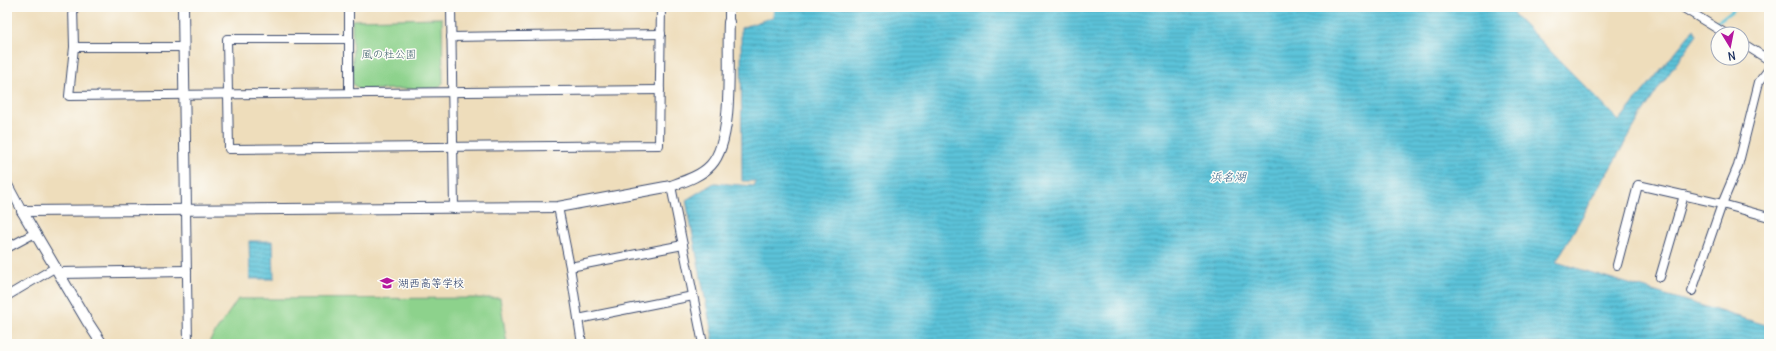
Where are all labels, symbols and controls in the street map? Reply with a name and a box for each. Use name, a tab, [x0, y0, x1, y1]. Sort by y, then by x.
north arrow	[1710, 26, 1750, 66]
park label: 風の杜公園	[362, 47, 417, 61]
text: N	[1727, 48, 1737, 63]
water label: 浜名湖	[1210, 169, 1247, 184]
school or university icon: 湖西高等学校	[379, 275, 395, 291]
place label: 湖西高等学校	[398, 276, 464, 290]

